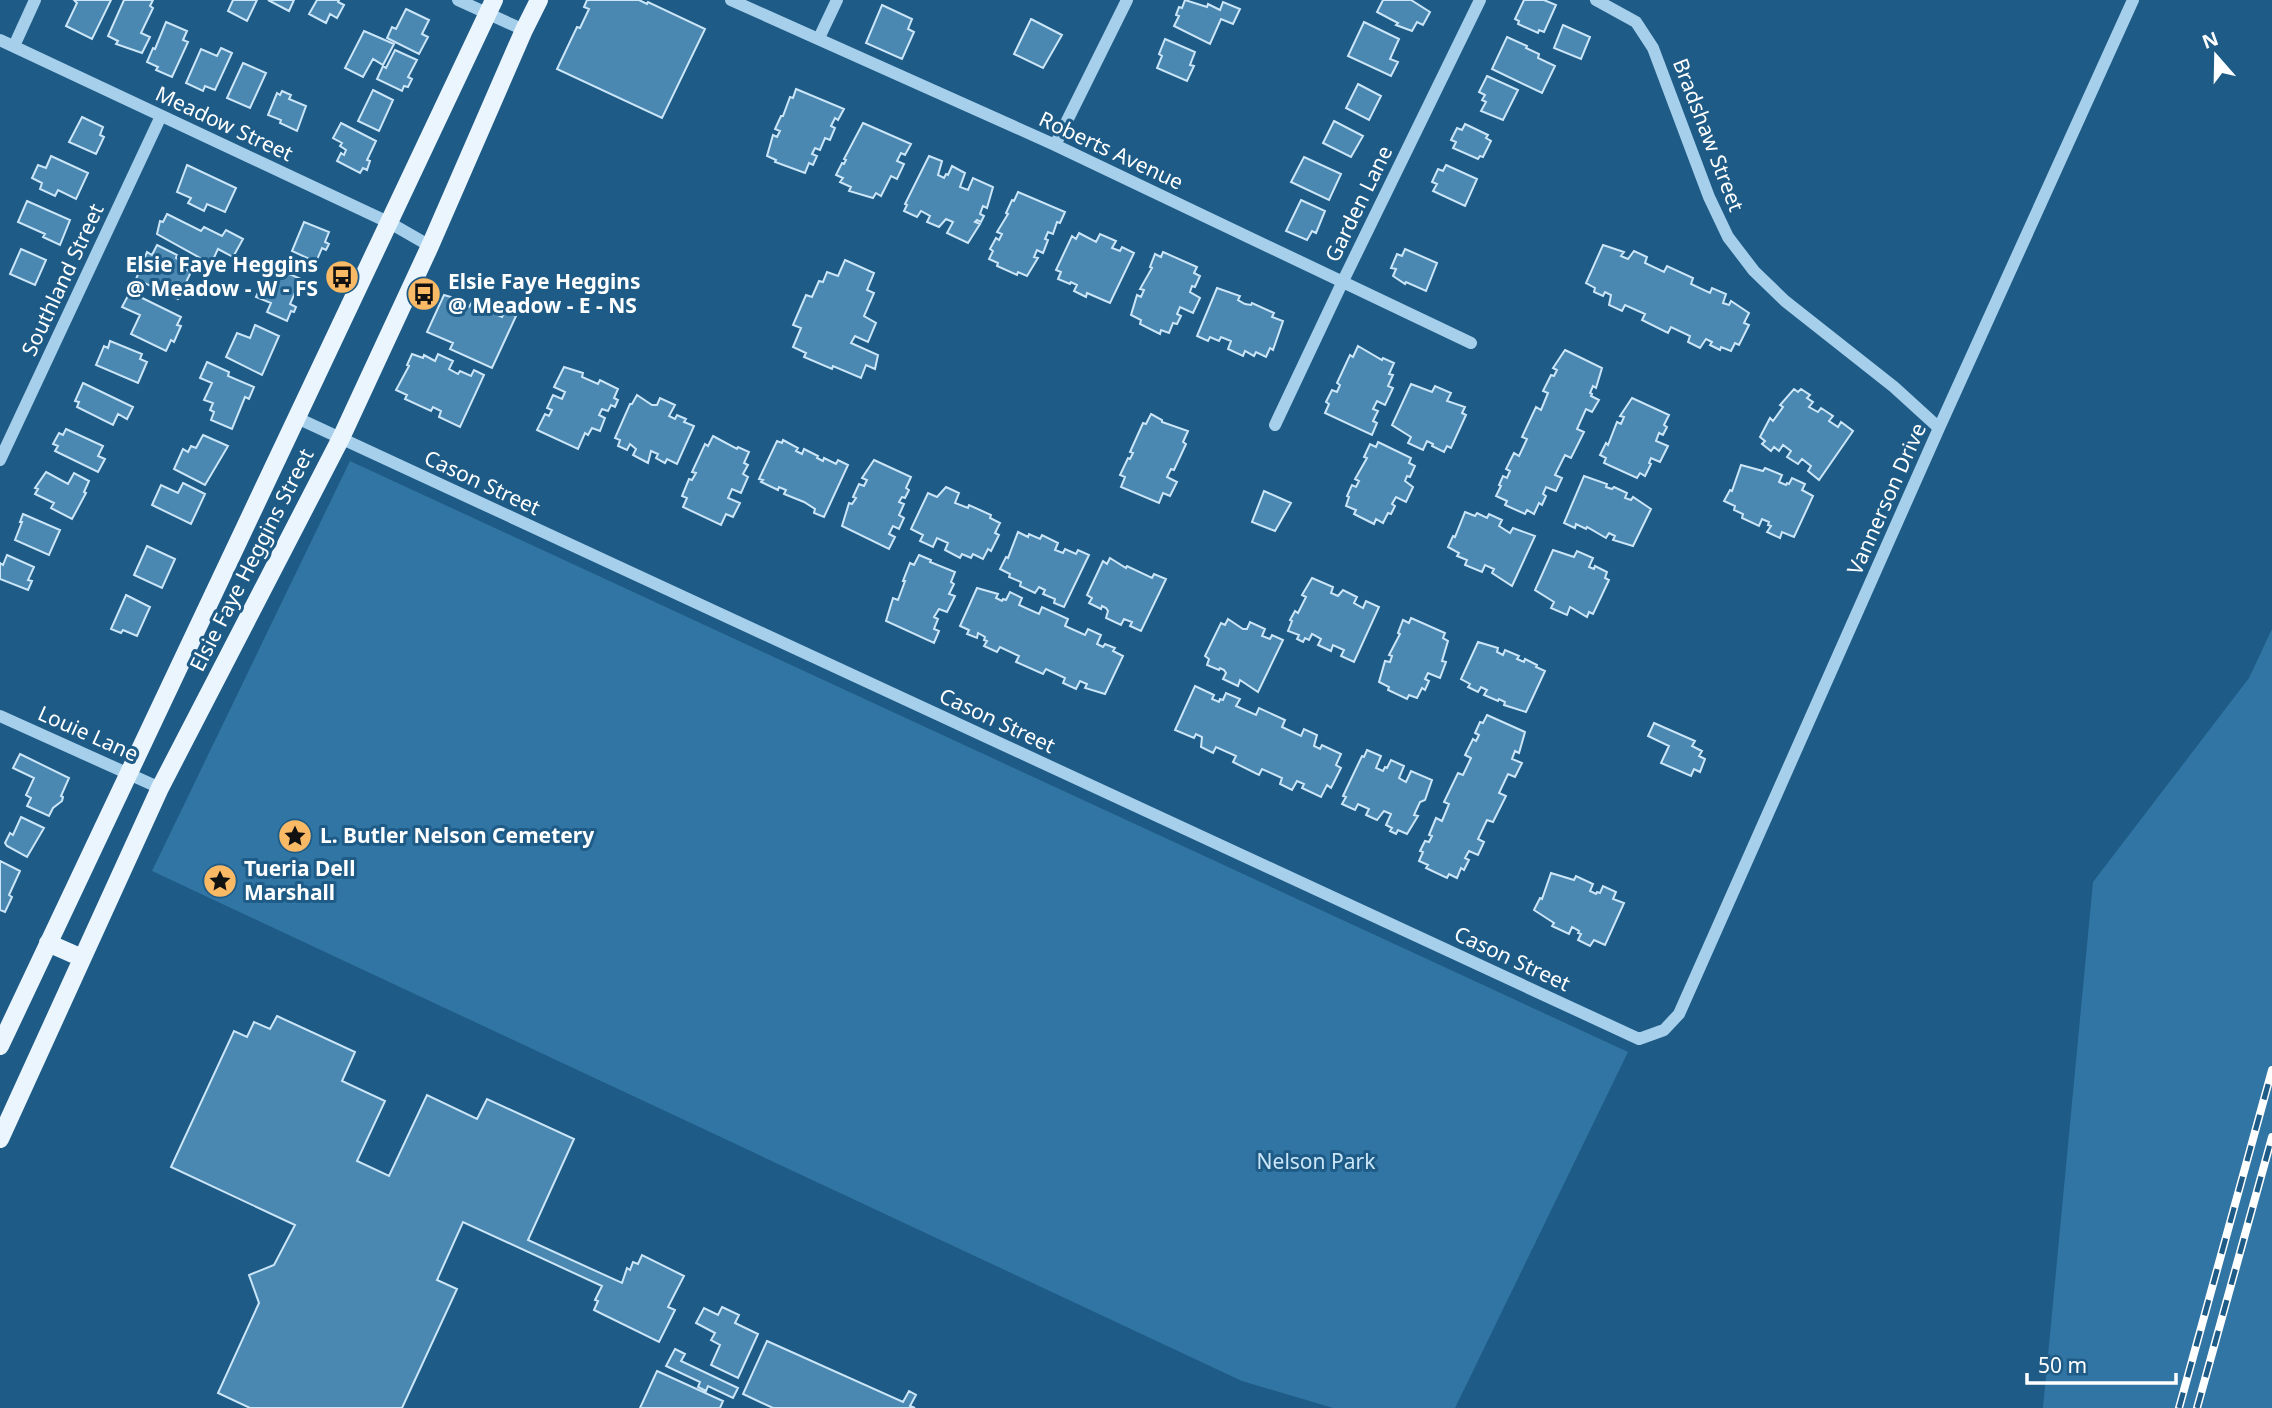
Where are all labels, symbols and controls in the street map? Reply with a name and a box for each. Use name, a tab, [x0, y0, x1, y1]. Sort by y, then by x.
north arrow	[2181, 21, 2251, 91]
text: N	[2198, 25, 2222, 55]
street label: Bradshaw Street	[1667, 54, 1751, 216]
street label: Meadow Street	[151, 79, 298, 167]
street label: Roberts Avenue	[1035, 104, 1188, 196]
street label: Garden Lane	[1318, 141, 1398, 266]
street label: Southland Street	[15, 199, 110, 360]
place label: Elsie Faye Heggins @ Meadow - W - FS	[125, 250, 318, 302]
bus stop icon: Elsie Faye Heggins @ Meadow - W - FS	[323, 258, 361, 296]
place label: Elsie Faye Heggins @ Meadow - E - NS	[448, 267, 641, 319]
bus stop icon: Elsie Faye Heggins @ Meadow - E - NS	[405, 275, 443, 313]
street label: Vannerson Drive	[1840, 418, 1932, 579]
street label: Elsie Faye Heggins Street	[183, 443, 320, 676]
street label: Cason Street	[420, 443, 545, 521]
street label: Cason Street	[935, 681, 1060, 759]
street label: Louie Lane	[34, 699, 143, 768]
place icon: L. Butler Nelson Cemetery	[276, 817, 314, 855]
place label: L. Butler Nelson Cemetery	[320, 821, 594, 849]
place label: Tueria Dell Marshall	[244, 854, 355, 906]
place icon: Tueria Dell Marshall	[201, 862, 239, 900]
street label: Cason Street	[1450, 919, 1575, 997]
park label: Nelson Park	[1257, 1147, 1376, 1175]
scale bar	[2027, 1342, 2176, 1386]
text: 50 m	[2038, 1351, 2087, 1379]

